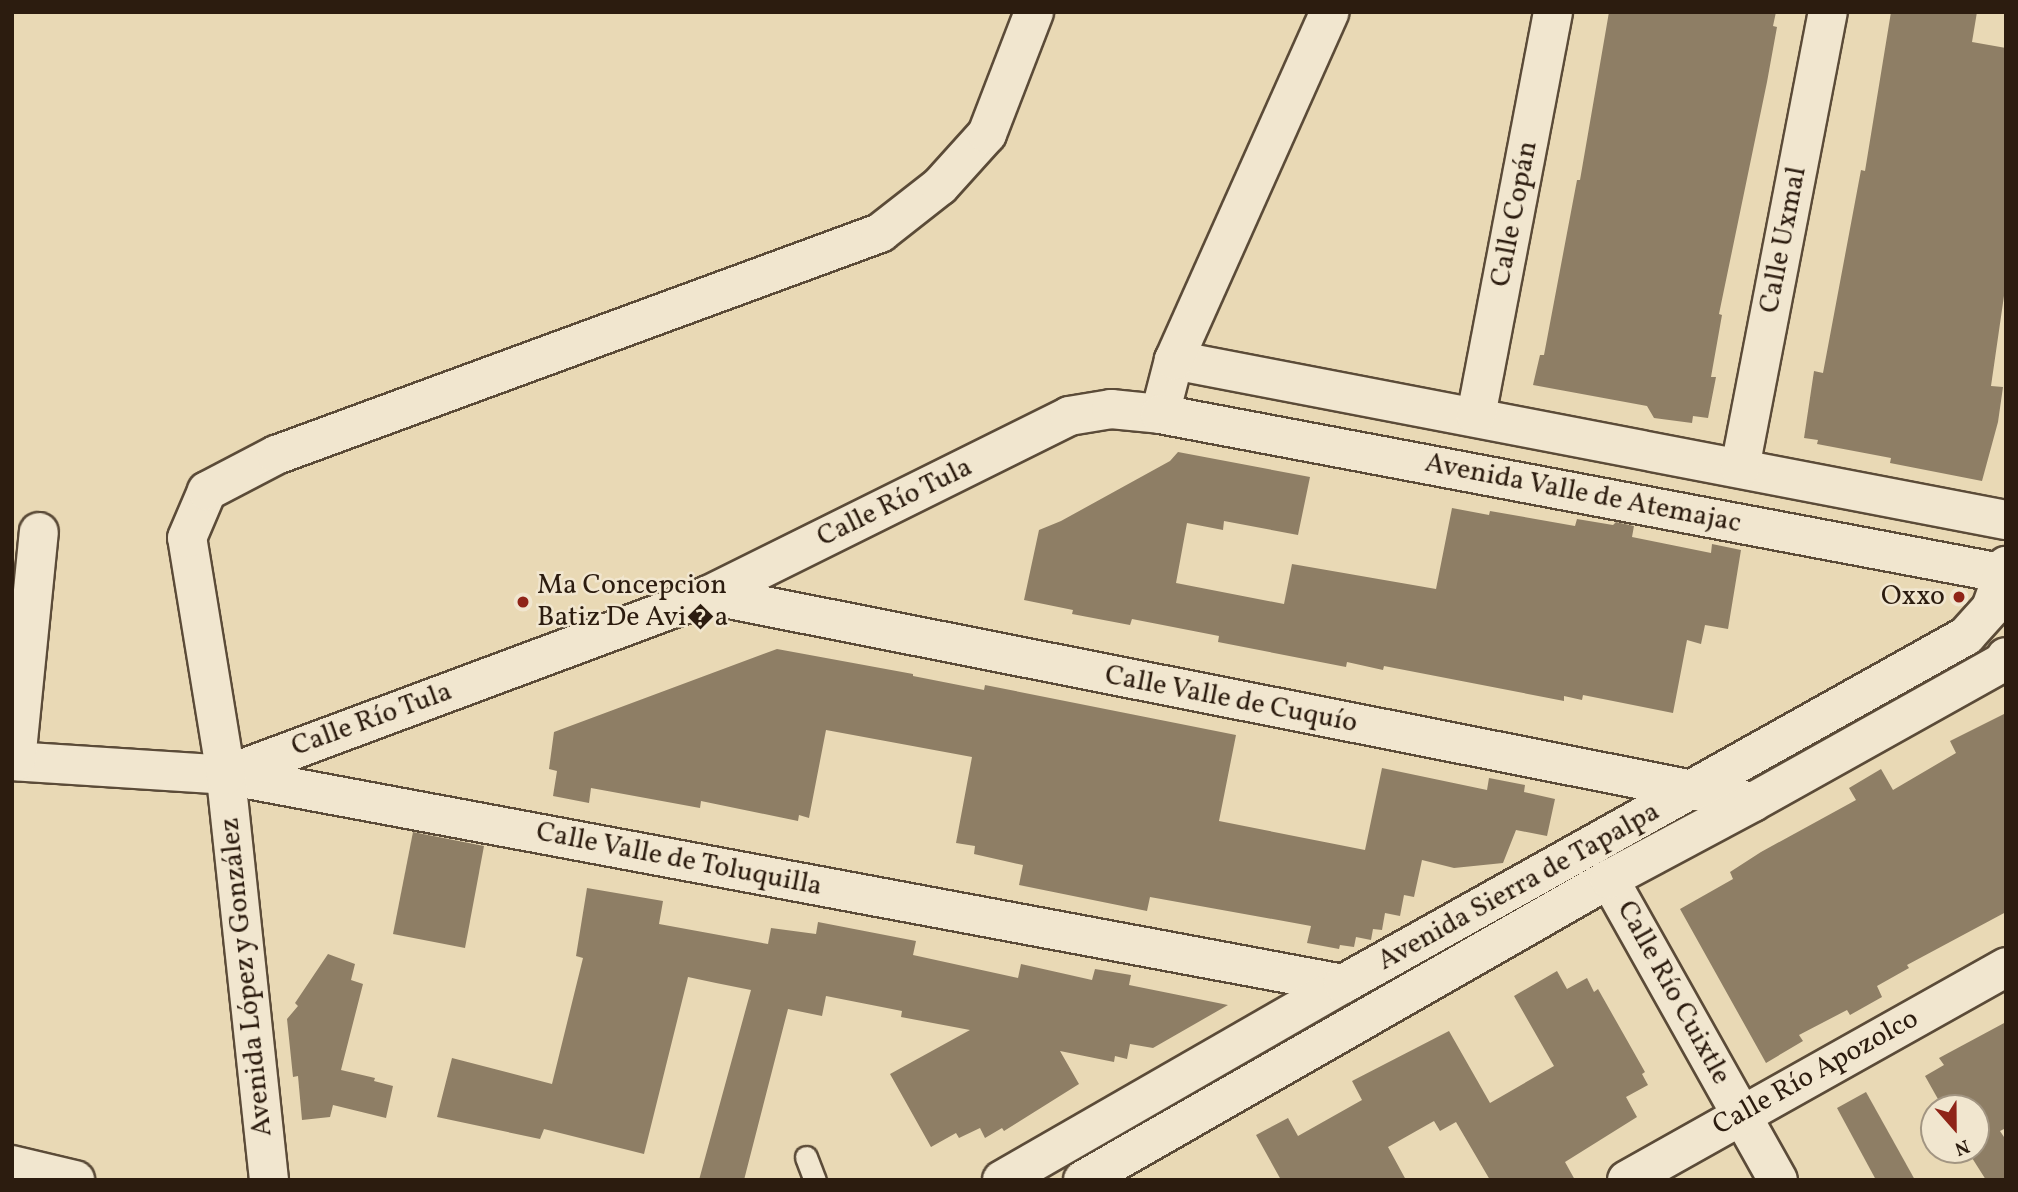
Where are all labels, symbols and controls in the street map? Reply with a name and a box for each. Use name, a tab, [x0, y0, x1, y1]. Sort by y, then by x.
street label: Calle Copán	[1484, 138, 1546, 290]
street label: Calle Uxmal	[1753, 164, 1815, 316]
street label: Avenida Valle de Atemajac	[1422, 447, 1744, 541]
street label: Calle Río Tula	[812, 451, 978, 555]
place label: Ma Concepcion Batiz De Avi�a	[537, 569, 728, 635]
place label: Oxxo	[1881, 580, 1945, 614]
marker: Oxxo	[1951, 589, 1967, 605]
marker: Ma Concepcion Batiz De Avi�a	[515, 594, 531, 610]
street label: Calle Valle de Cuquío	[1102, 659, 1360, 741]
street label: Calle Río Tula	[287, 675, 457, 765]
street label: Avenida Sierra de Tapalpa	[1372, 795, 1666, 979]
street label: Avenida López y González	[213, 815, 281, 1139]
street label: Calle Valle de Toluquilla	[532, 816, 826, 904]
street label: Calle Río Cuixtle	[1609, 895, 1737, 1091]
street label: Calle Río Apozolco	[1707, 1003, 1925, 1143]
north arrow	[1920, 1094, 1990, 1164]
text: N	[1951, 1132, 1973, 1161]

